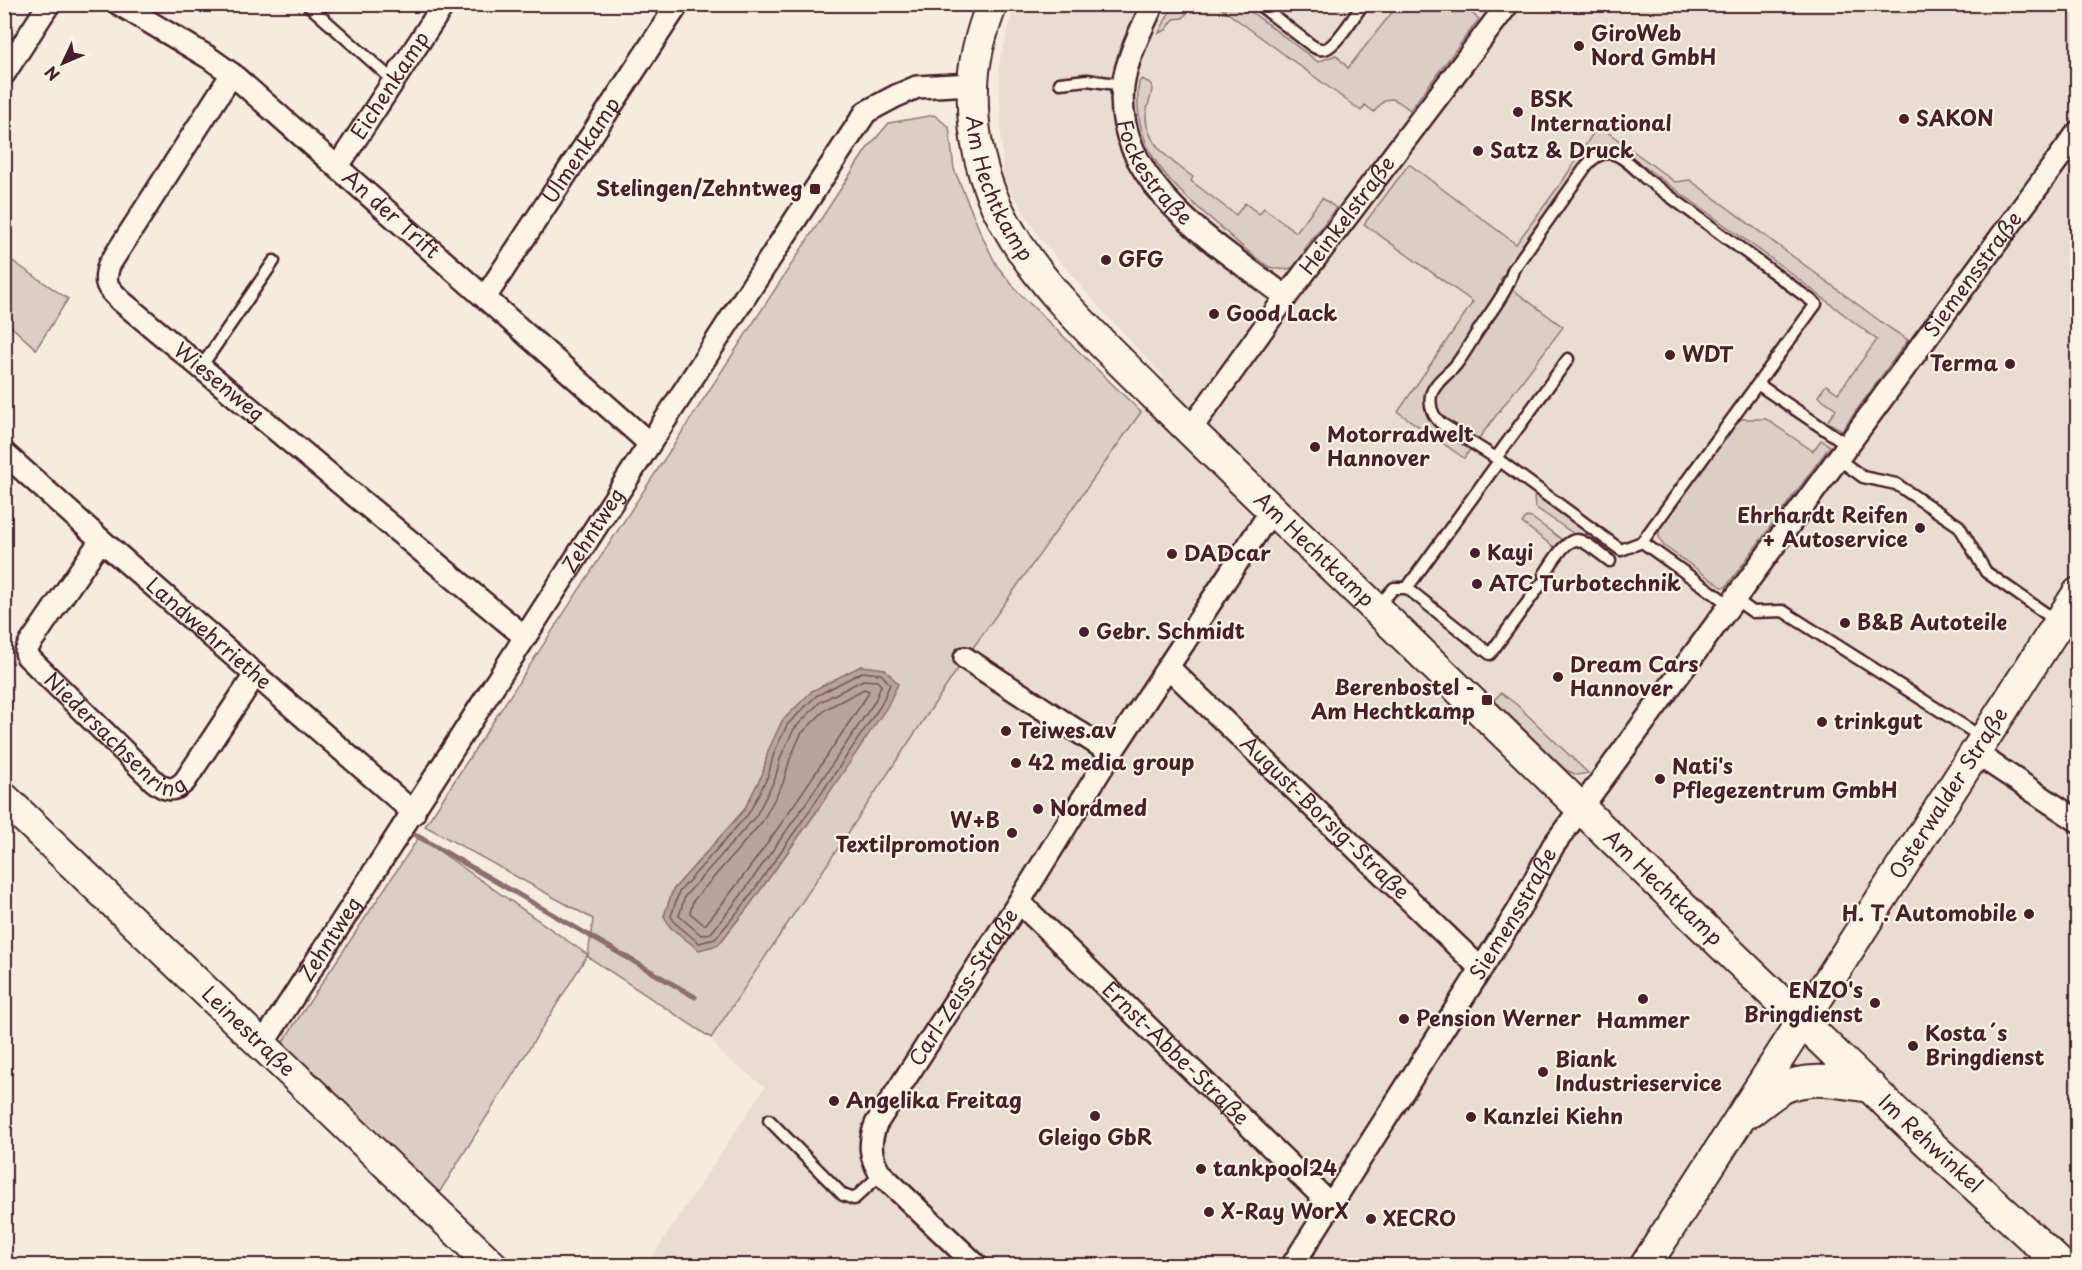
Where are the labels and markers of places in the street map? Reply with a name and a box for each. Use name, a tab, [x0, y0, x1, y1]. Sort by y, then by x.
place label: GiroWeb Nord GmbH	[1591, 16, 1716, 72]
marker: GiroWeb Nord GmbH	[1572, 39, 1586, 53]
place label: BSK International	[1530, 82, 1671, 138]
place label: SAKON	[1916, 101, 1994, 133]
marker: BSK International	[1511, 105, 1525, 119]
marker: SAKON	[1897, 112, 1911, 126]
place label: Satz & Druck	[1490, 133, 1634, 165]
marker: Satz & Druck	[1471, 144, 1485, 158]
place label: Stelingen/Zehntweg	[596, 171, 803, 203]
marker: Stelingen/Zehntweg	[808, 182, 822, 196]
place label: GFG	[1118, 242, 1164, 274]
marker: GFG	[1099, 253, 1113, 267]
place label: Good Lack	[1226, 296, 1337, 328]
marker: Good Lack	[1207, 307, 1221, 321]
place label: WDT	[1682, 337, 1733, 369]
place label: Terma	[1930, 346, 1998, 378]
marker: WDT	[1663, 348, 1677, 362]
marker: Terma	[2003, 357, 2017, 371]
place label: Motorradwelt Hannover	[1327, 417, 1474, 473]
marker: Motorradwelt Hannover	[1308, 440, 1322, 454]
place label: Ehrhardt Reifen + Autoservice	[1737, 498, 1908, 554]
marker: Ehrhardt Reifen + Autoservice	[1913, 521, 1927, 535]
place label: Kayi	[1487, 535, 1533, 567]
place label: DADcar	[1184, 536, 1271, 568]
marker: Kayi	[1468, 546, 1482, 560]
marker: DADcar	[1165, 547, 1179, 561]
place label: ATC Turbotechnik	[1489, 566, 1681, 598]
marker: ATC Turbotechnik	[1470, 577, 1484, 591]
place label: B&B Autoteile	[1857, 605, 2007, 637]
place label: Gebr. Schmidt	[1096, 614, 1245, 646]
marker: B&B Autoteile	[1838, 616, 1852, 630]
marker: Gebr. Schmidt	[1077, 625, 1091, 639]
place label: Dream Cars Hannover	[1570, 647, 1699, 703]
place label: Berenbostel - Am Hechtkamp	[1310, 670, 1475, 726]
marker: Dream Cars Hannover	[1551, 670, 1565, 684]
marker: Berenbostel - Am Hechtkamp	[1480, 693, 1494, 707]
place label: trinkgut	[1834, 704, 1923, 736]
place label: Teiwes.av	[1018, 713, 1116, 745]
marker: trinkgut	[1815, 715, 1829, 729]
marker: Teiwes.av	[999, 724, 1013, 738]
place label: 42 media group	[1028, 745, 1194, 777]
place label: Nati's Pflegezentrum GmbH	[1672, 749, 1897, 805]
marker: 42 media group	[1009, 756, 1023, 770]
marker: Nati's Pflegezentrum GmbH	[1653, 772, 1667, 786]
place label: Nordmed	[1050, 791, 1147, 823]
marker: Nordmed	[1031, 802, 1045, 816]
place label: W+B Textilpromotion	[835, 803, 1000, 859]
marker: W+B Textilpromotion	[1005, 826, 1019, 840]
place label: H. T. Automobile	[1842, 896, 2017, 928]
marker: H. T. Automobile	[2022, 907, 2036, 921]
place label: ENZO's Bringdienst	[1744, 973, 1863, 1029]
marker: Hammer	[1636, 992, 1650, 1006]
marker: ENZO's Bringdienst	[1868, 996, 1882, 1010]
place label: Pension Werner	[1416, 1001, 1581, 1033]
place label: Hammer	[1596, 1003, 1690, 1035]
marker: Pension Werner	[1397, 1012, 1411, 1026]
place label: Kosta´s Bringdienst	[1925, 1016, 2044, 1072]
marker: Kosta´s Bringdienst	[1906, 1039, 1920, 1053]
place label: Biank Industrieservice	[1555, 1042, 1722, 1098]
marker: Biank Industrieservice	[1536, 1065, 1550, 1079]
place label: Angelika Freitag	[846, 1083, 1022, 1115]
marker: Angelika Freitag	[827, 1094, 841, 1108]
place label: Kanzlei Kiehn	[1483, 1099, 1623, 1131]
marker: Gleigo GbR	[1088, 1109, 1102, 1123]
marker: Kanzlei Kiehn	[1464, 1110, 1478, 1124]
place label: Gleigo GbR	[1038, 1120, 1152, 1152]
place label: tankpool24	[1213, 1151, 1337, 1183]
marker: tankpool24	[1194, 1162, 1208, 1176]
place label: X-Ray WorX	[1220, 1194, 1350, 1226]
place label: XECRO	[1383, 1201, 1456, 1233]
marker: X-Ray WorX	[1202, 1205, 1216, 1219]
marker: XECRO	[1364, 1212, 1378, 1226]

